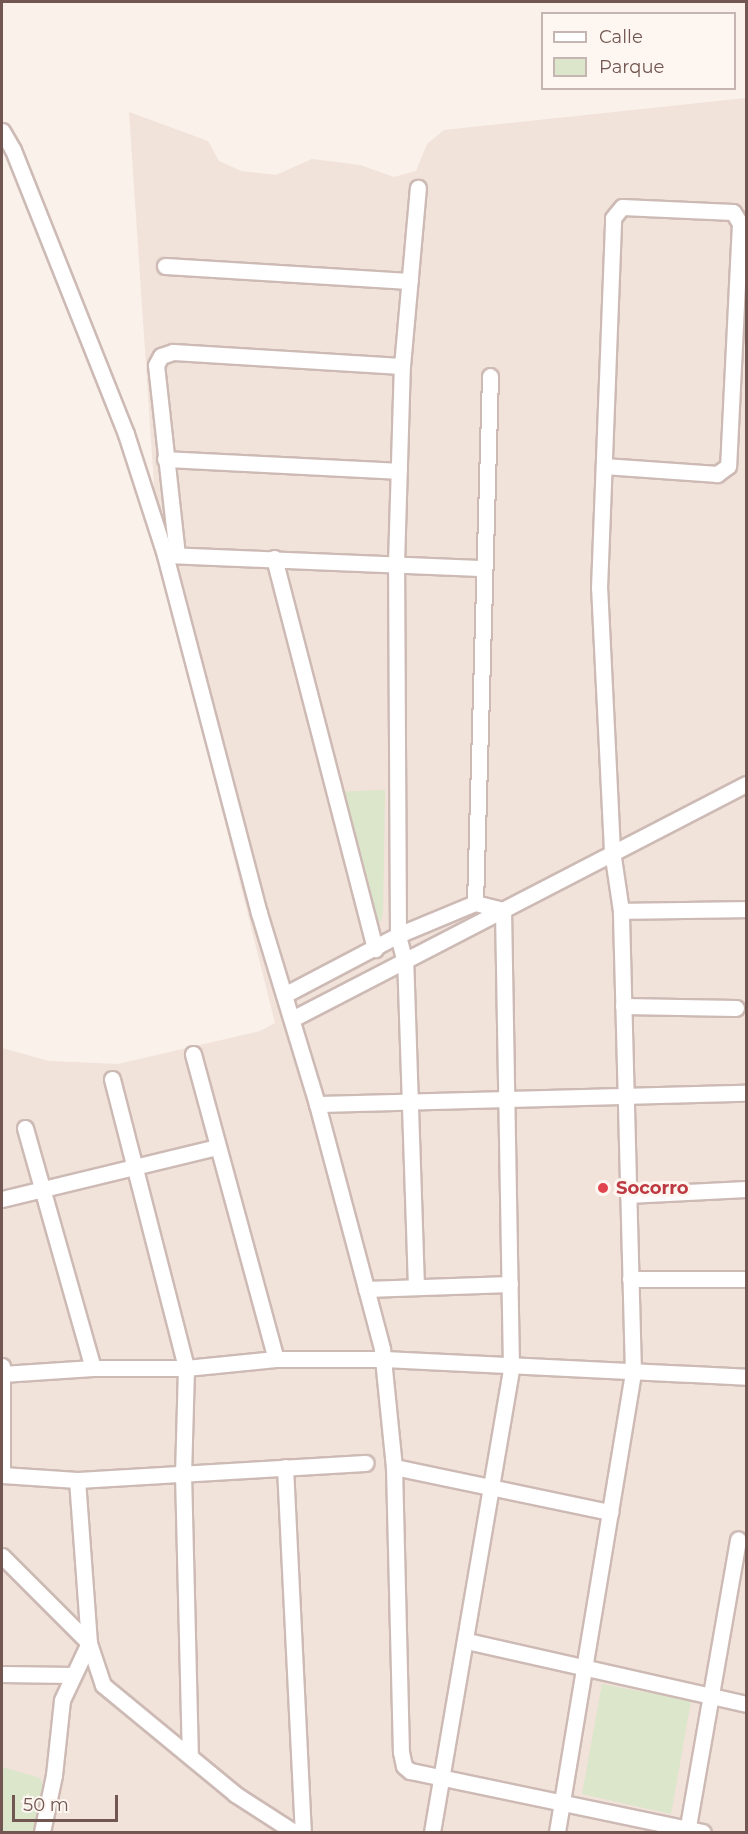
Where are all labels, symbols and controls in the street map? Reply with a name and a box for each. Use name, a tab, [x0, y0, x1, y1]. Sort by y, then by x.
legend	[541, 12, 736, 90]
text: Calle	[599, 26, 643, 48]
text: Parque	[599, 56, 664, 78]
place label: Socorro	[616, 1177, 689, 1199]
marker: Socorro	[594, 1179, 612, 1197]
scale bar	[15, 1783, 122, 1821]
text: 50 m	[23, 1794, 69, 1816]

